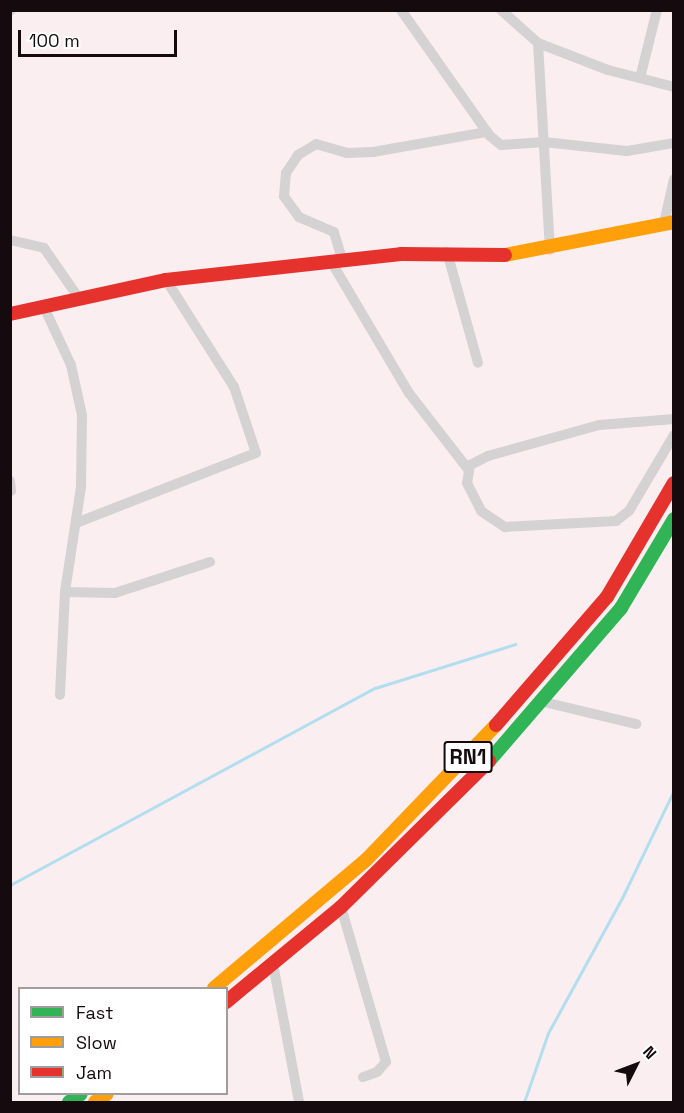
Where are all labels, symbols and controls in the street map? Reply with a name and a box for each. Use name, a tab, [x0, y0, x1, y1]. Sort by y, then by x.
scale bar	[21, 18, 180, 56]
text: 100 m	[29, 29, 80, 52]
road number: RN1	[442, 739, 494, 775]
legend	[18, 987, 228, 1095]
text: Fast	[76, 1001, 113, 1024]
text: Slow	[76, 1031, 117, 1054]
north arrow	[606, 1035, 666, 1095]
text: N	[638, 1042, 661, 1064]
text: Jam	[76, 1061, 112, 1084]

